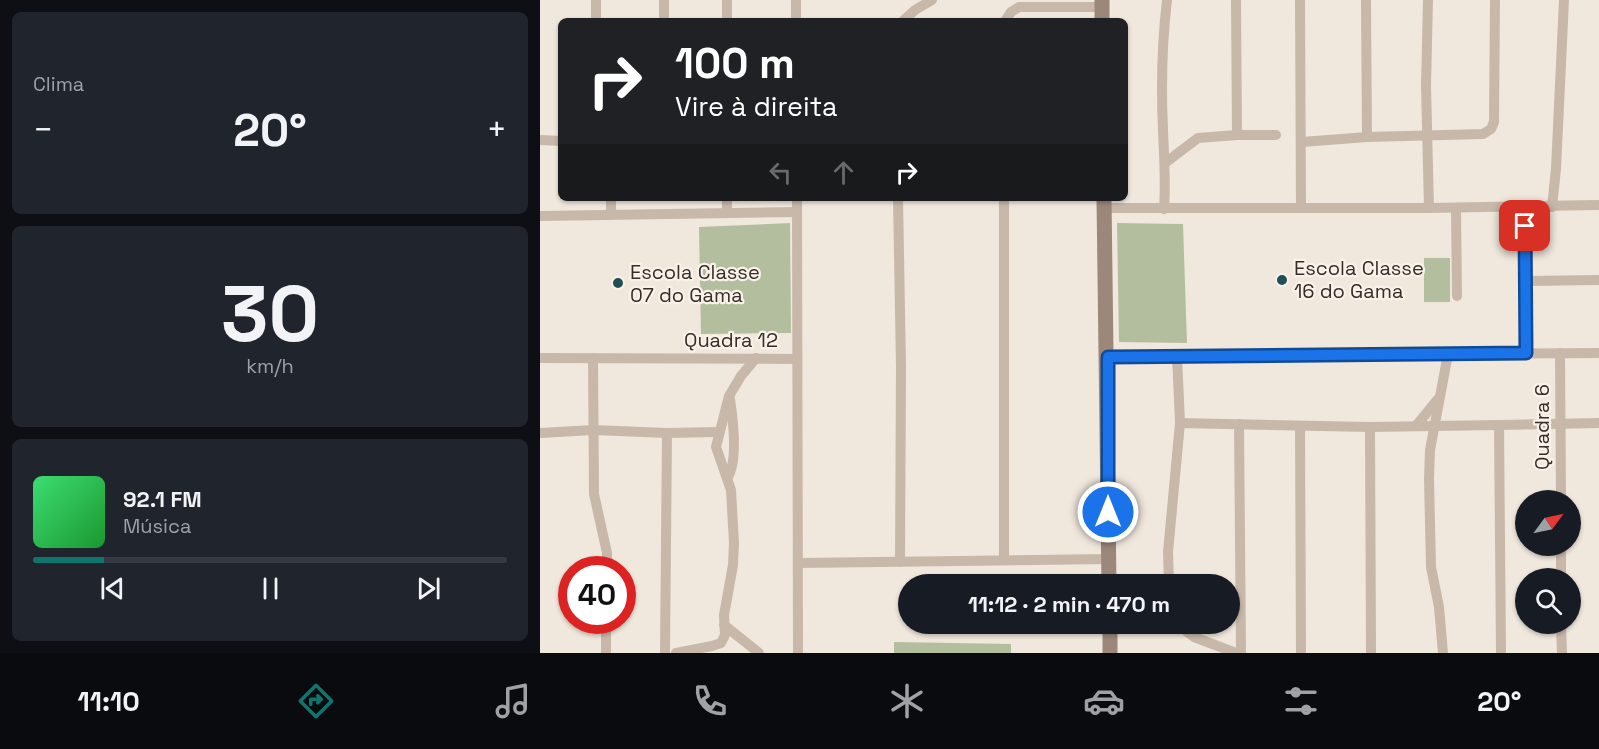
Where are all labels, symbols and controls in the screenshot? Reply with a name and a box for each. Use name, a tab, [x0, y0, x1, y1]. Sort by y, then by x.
text: 100 m	[675, 37, 795, 90]
icon: right	[576, 42, 654, 120]
text: Clima	[33, 71, 84, 97]
text: Vire à direita	[675, 89, 838, 124]
text: 20°	[233, 102, 307, 159]
text: −	[33, 109, 53, 151]
text: +	[487, 109, 507, 151]
icon: left	[764, 156, 797, 189]
icon: ahead	[827, 156, 860, 189]
icon: right	[890, 156, 923, 189]
pin	[1499, 200, 1550, 251]
icon: arrive	[1508, 209, 1541, 242]
place label: Escola Classe 16 do Gama	[1294, 255, 1424, 304]
place label: Escola Classe 07 do Gama	[630, 259, 760, 308]
text: 30	[221, 264, 319, 364]
marker: Escola Classe 16 do Gama	[1275, 273, 1289, 287]
marker: Escola Classe 07 do Gama	[611, 276, 625, 290]
street label: Quadra 12	[684, 327, 778, 353]
text: km/h	[246, 353, 294, 379]
street label: Quadra 6	[1529, 384, 1555, 470]
position arrow	[1076, 480, 1140, 544]
text: 92.1 FM	[123, 485, 202, 513]
north arrow	[1515, 490, 1581, 556]
map controls	[1515, 490, 1581, 634]
text: Música	[123, 513, 191, 539]
speed limit sign: 40	[558, 556, 636, 634]
button: search	[1515, 568, 1581, 634]
icon: previous	[96, 572, 129, 605]
icon: pause	[254, 572, 287, 605]
icon: next	[412, 572, 445, 605]
text: 11:12 · 2 min · 470 m	[968, 590, 1170, 618]
icon: directions	[295, 680, 337, 722]
icon: music	[492, 680, 534, 722]
icon: phone	[689, 680, 731, 722]
icon: climate	[886, 680, 928, 722]
icon: car	[1083, 680, 1125, 722]
icon: filters	[1280, 680, 1322, 722]
text: 11:10	[78, 684, 140, 719]
text: 20°	[1477, 684, 1521, 719]

